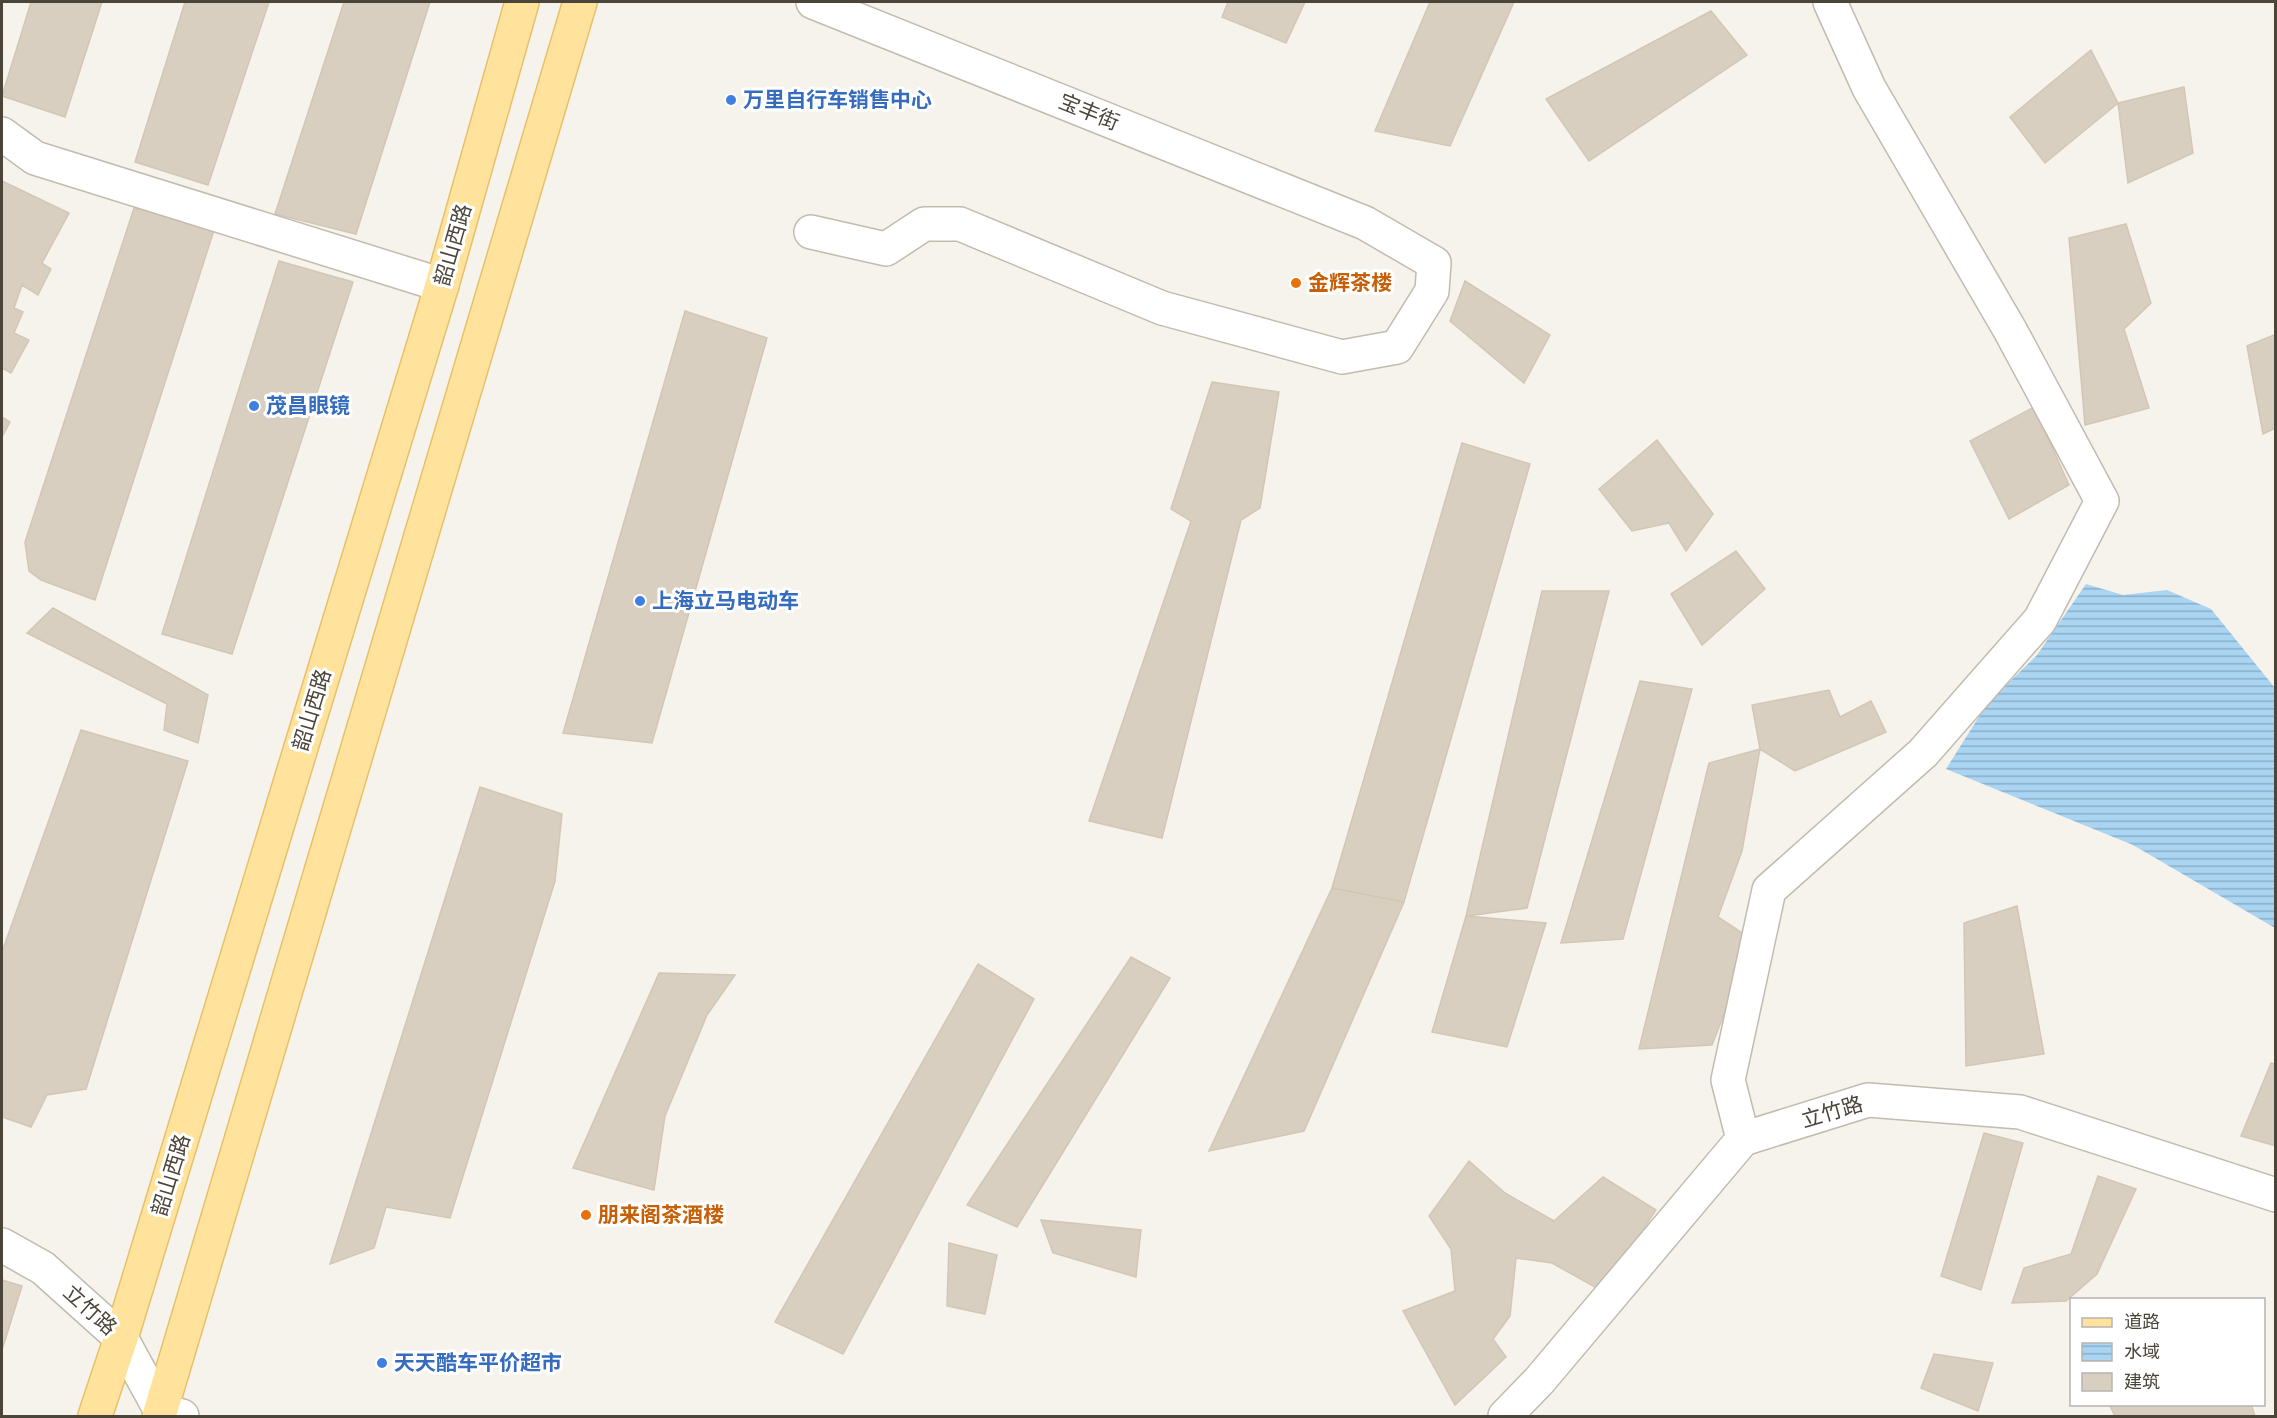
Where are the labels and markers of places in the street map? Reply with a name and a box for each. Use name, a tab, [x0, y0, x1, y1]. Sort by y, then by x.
place label: 万里自行车销售中心	[743, 86, 932, 113]
marker: 万里自行车销售中心	[724, 93, 738, 107]
place label: 金辉茶楼	[1308, 269, 1392, 296]
marker: 金辉茶楼	[1289, 276, 1303, 290]
place label: 茂昌眼镜	[266, 392, 350, 419]
marker: 茂昌眼镜	[247, 399, 261, 413]
place label: 上海立马电动车	[652, 587, 799, 614]
marker: 上海立马电动车	[633, 594, 647, 608]
place label: 朋来阁茶酒楼	[598, 1201, 724, 1228]
marker: 朋来阁茶酒楼	[579, 1208, 593, 1222]
place label: 天天酷车平价超市	[394, 1349, 562, 1376]
marker: 天天酷车平价超市	[375, 1356, 389, 1370]

